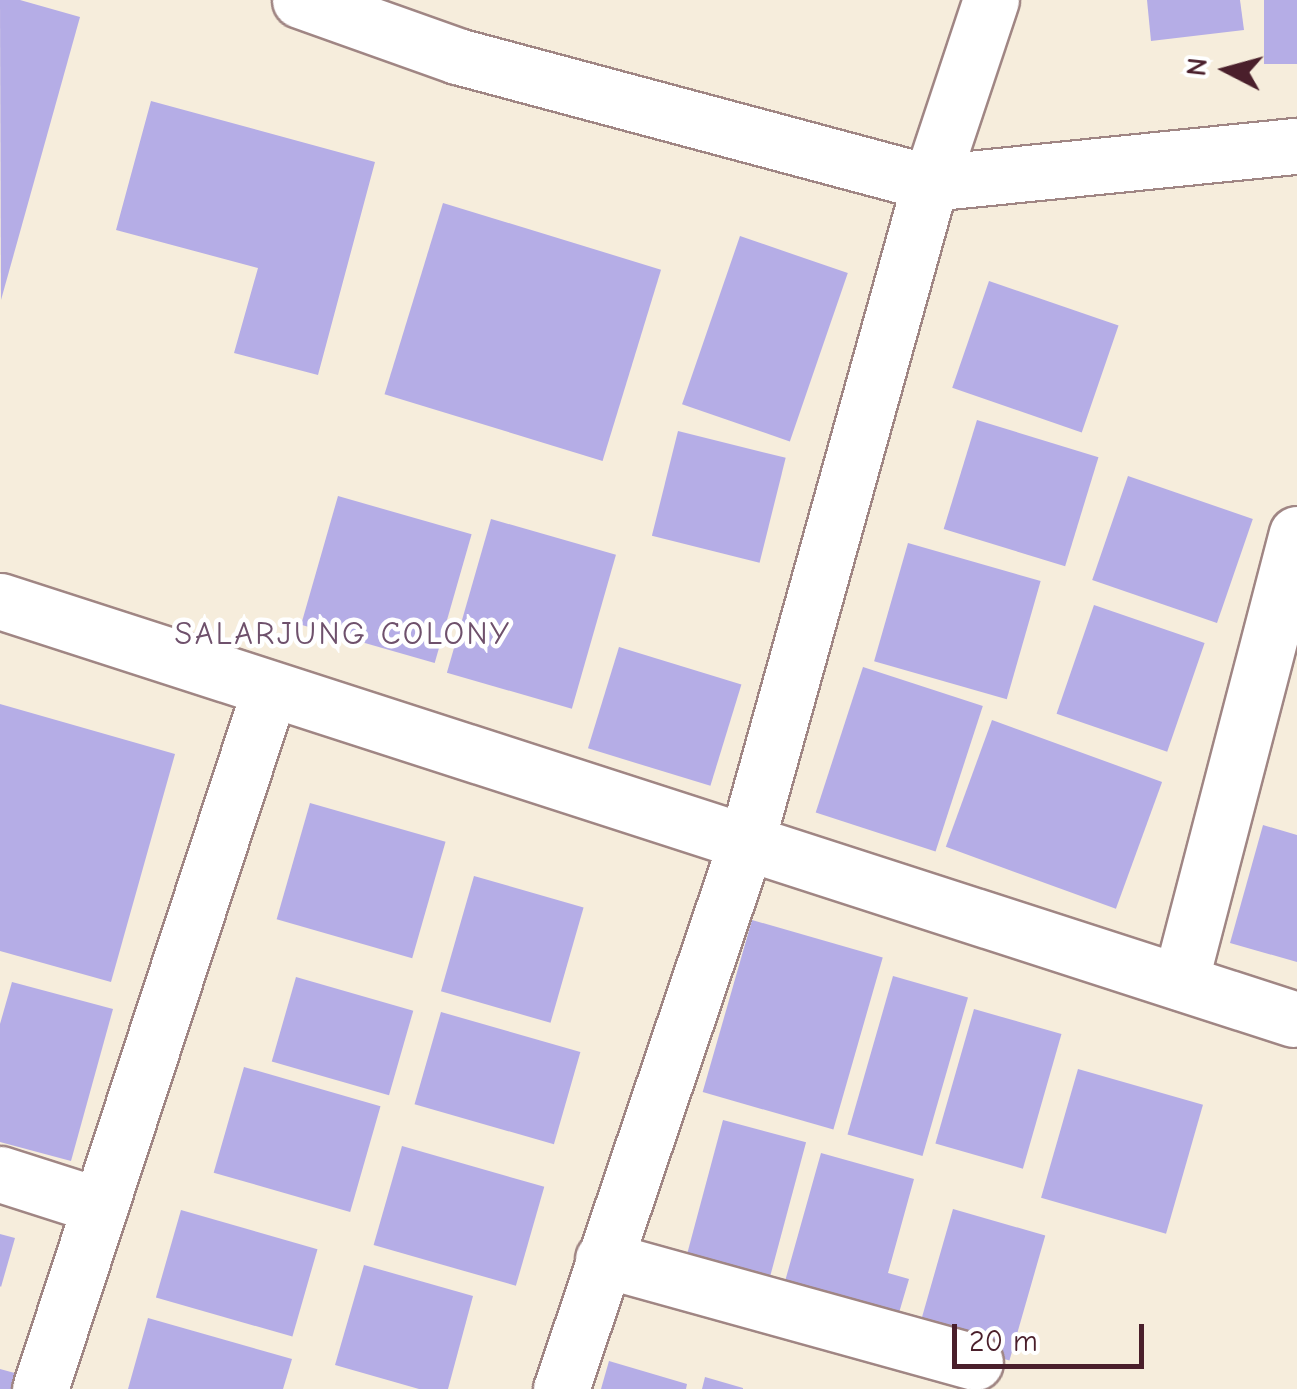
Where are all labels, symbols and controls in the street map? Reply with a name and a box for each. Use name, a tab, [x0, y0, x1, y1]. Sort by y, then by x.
north arrow	[1177, 20, 1277, 120]
text: N	[1180, 56, 1214, 78]
district label: SALARJUNG COLONY	[174, 615, 512, 653]
scale bar	[957, 1304, 1150, 1366]
text: 20 m	[969, 1324, 1038, 1359]

